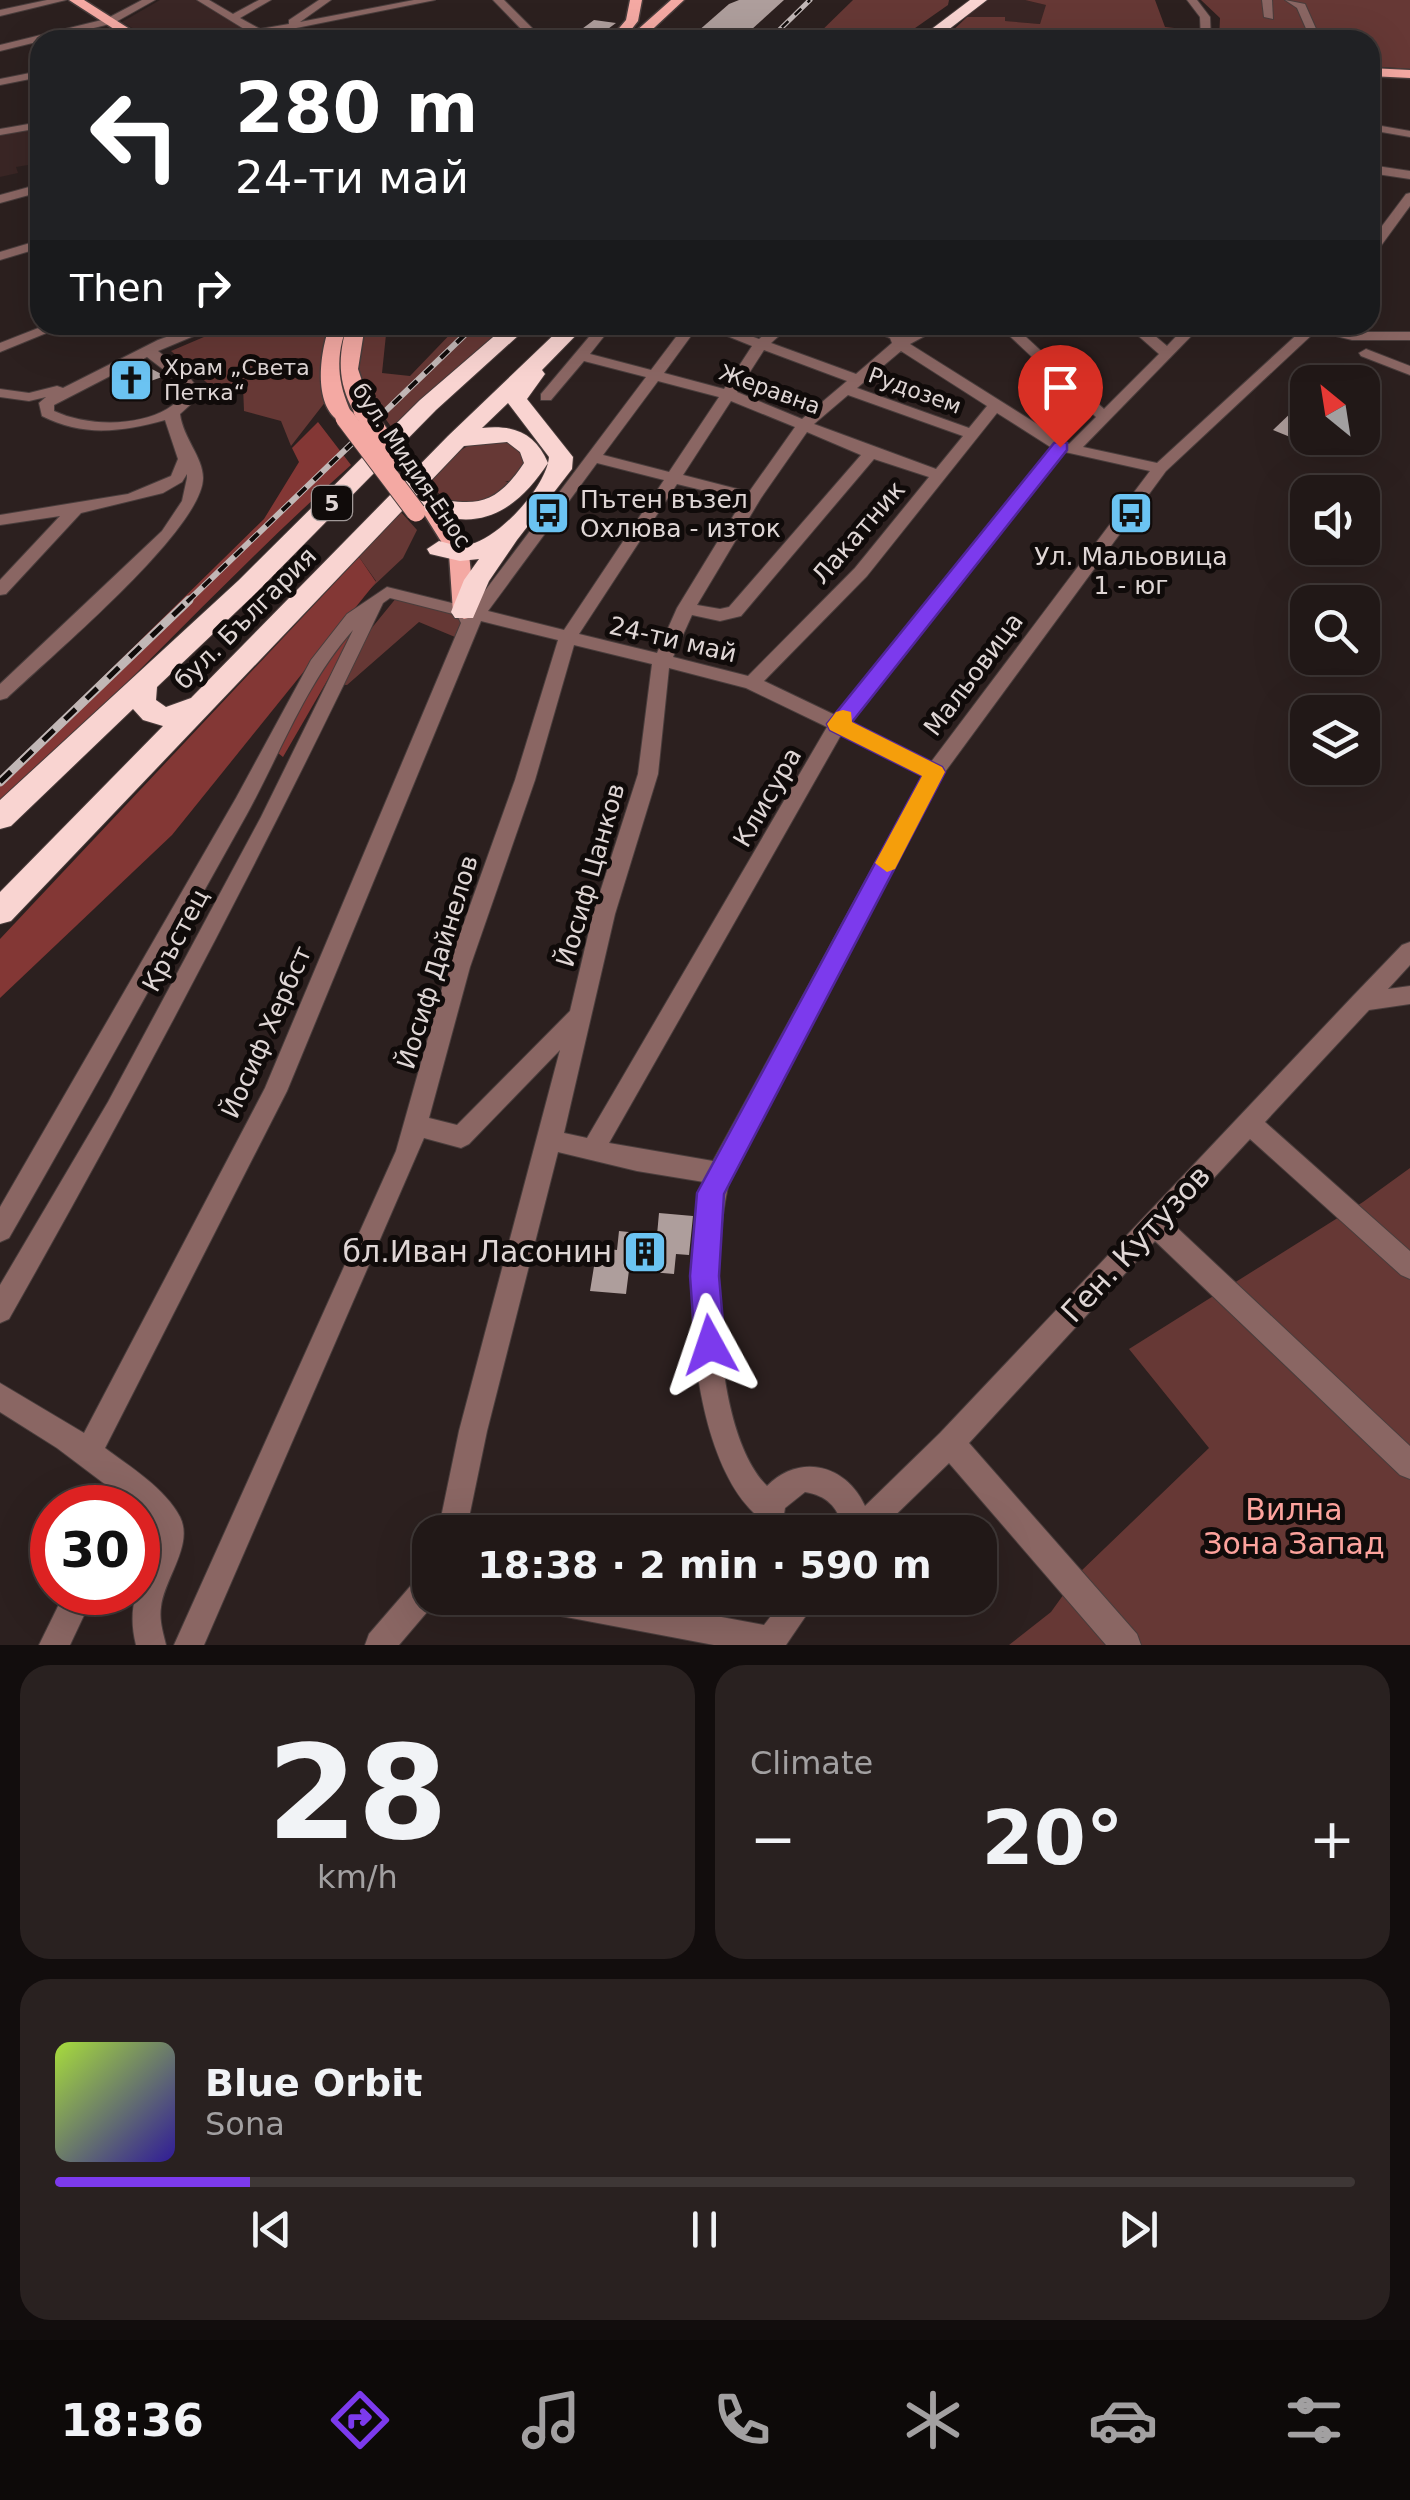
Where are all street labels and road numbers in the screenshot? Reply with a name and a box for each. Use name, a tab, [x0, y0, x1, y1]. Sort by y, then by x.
street label: Жеравна	[716, 360, 824, 419]
street label: Рудозем	[865, 362, 965, 419]
street label: бул. Мидия-Енос	[347, 379, 476, 552]
street label: Лакатник	[806, 475, 911, 590]
road number: 5	[312, 486, 352, 520]
street label: бул. България	[168, 541, 322, 695]
street label: Мальовица	[918, 607, 1029, 741]
street label: 24-ти май	[606, 611, 739, 668]
street label: Клисура	[727, 742, 807, 852]
street label: Йосиф Цанков	[550, 780, 631, 970]
street label: Йосиф Дайнелов	[391, 852, 484, 1073]
street label: Кръстец	[136, 884, 215, 996]
street label: Йосиф Хербст	[216, 942, 317, 1123]
street label: Ген. Кутузов	[1054, 1158, 1217, 1329]

